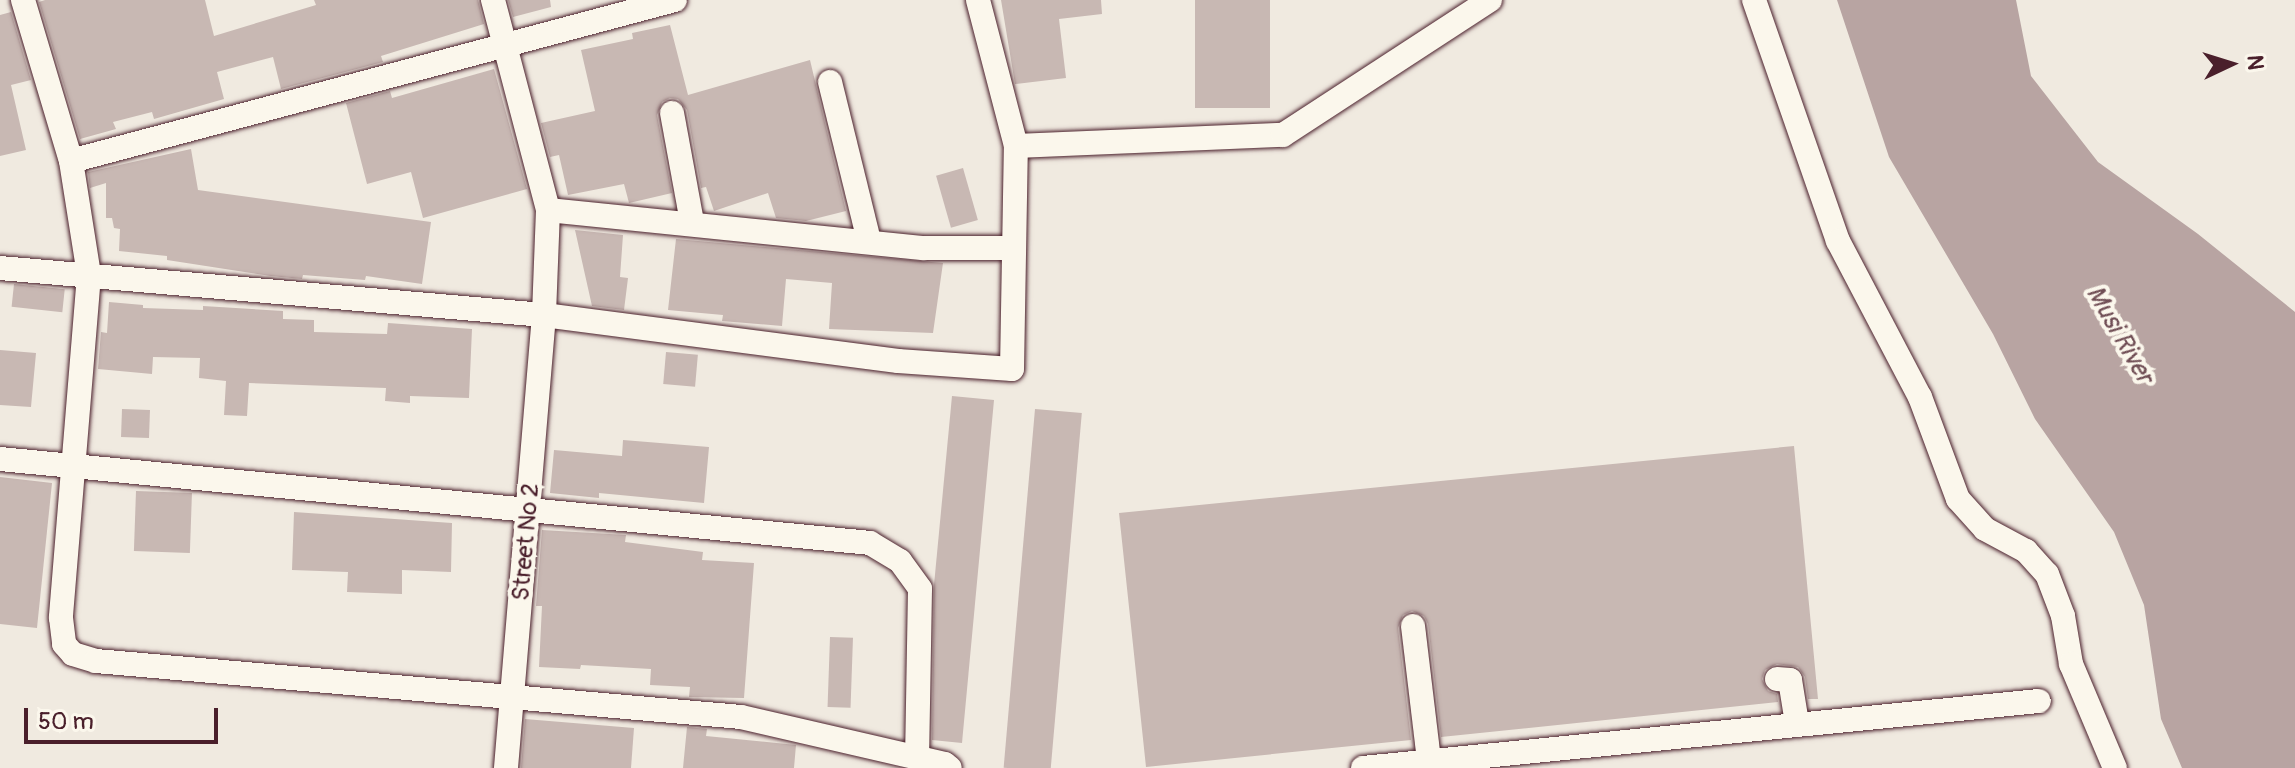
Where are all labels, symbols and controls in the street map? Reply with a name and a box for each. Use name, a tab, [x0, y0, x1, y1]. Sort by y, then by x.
north arrow	[2191, 24, 2271, 104]
text: N	[2240, 54, 2269, 71]
water label: Musi River	[2079, 280, 2159, 390]
street label: Street No 2	[507, 482, 545, 602]
scale bar	[28, 692, 222, 742]
text: 50 m	[38, 707, 94, 736]

